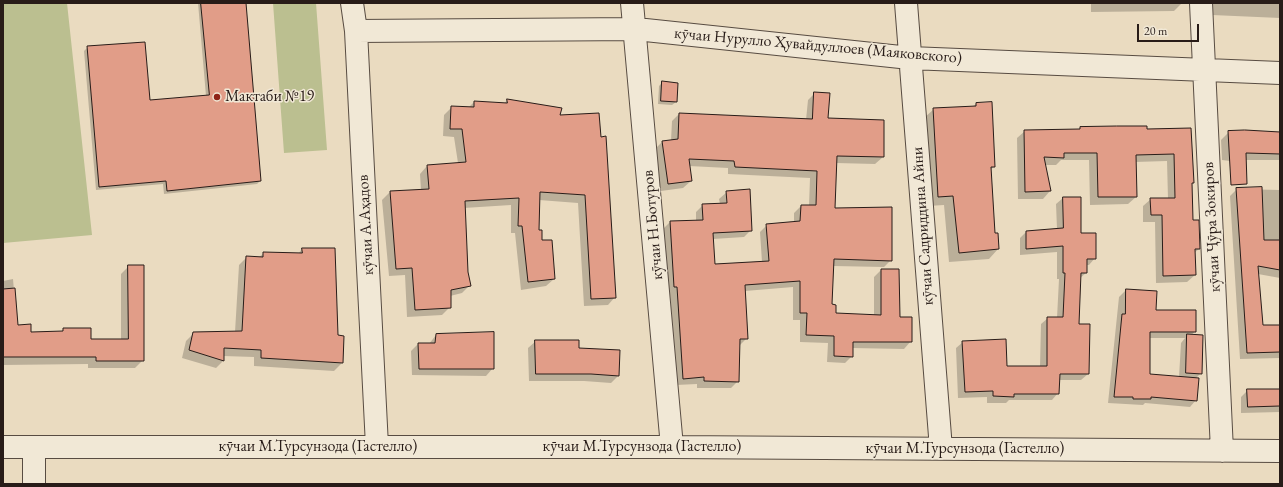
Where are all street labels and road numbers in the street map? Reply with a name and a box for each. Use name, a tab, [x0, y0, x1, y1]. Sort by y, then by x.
street label: кӯчаи Нурулло Ҳувайдуллоев (Маяковского)	[673, 24, 963, 68]
street label: кӯчаи Садриддина Айни	[908, 146, 938, 306]
street label: кӯчаи Ҷӯра Зокиров	[1199, 161, 1225, 293]
street label: кӯчаи Н.Ботуров	[639, 169, 667, 281]
street label: кӯчаи А.Аҳадов	[354, 174, 378, 276]
street label: кӯчаи М.Турсунзода (Гастелло)	[219, 437, 417, 457]
street label: кӯчаи М.Турсунзода (Гастелло)	[543, 437, 741, 457]
street label: кӯчаи М.Турсунзода (Гастелло)	[866, 439, 1064, 459]

